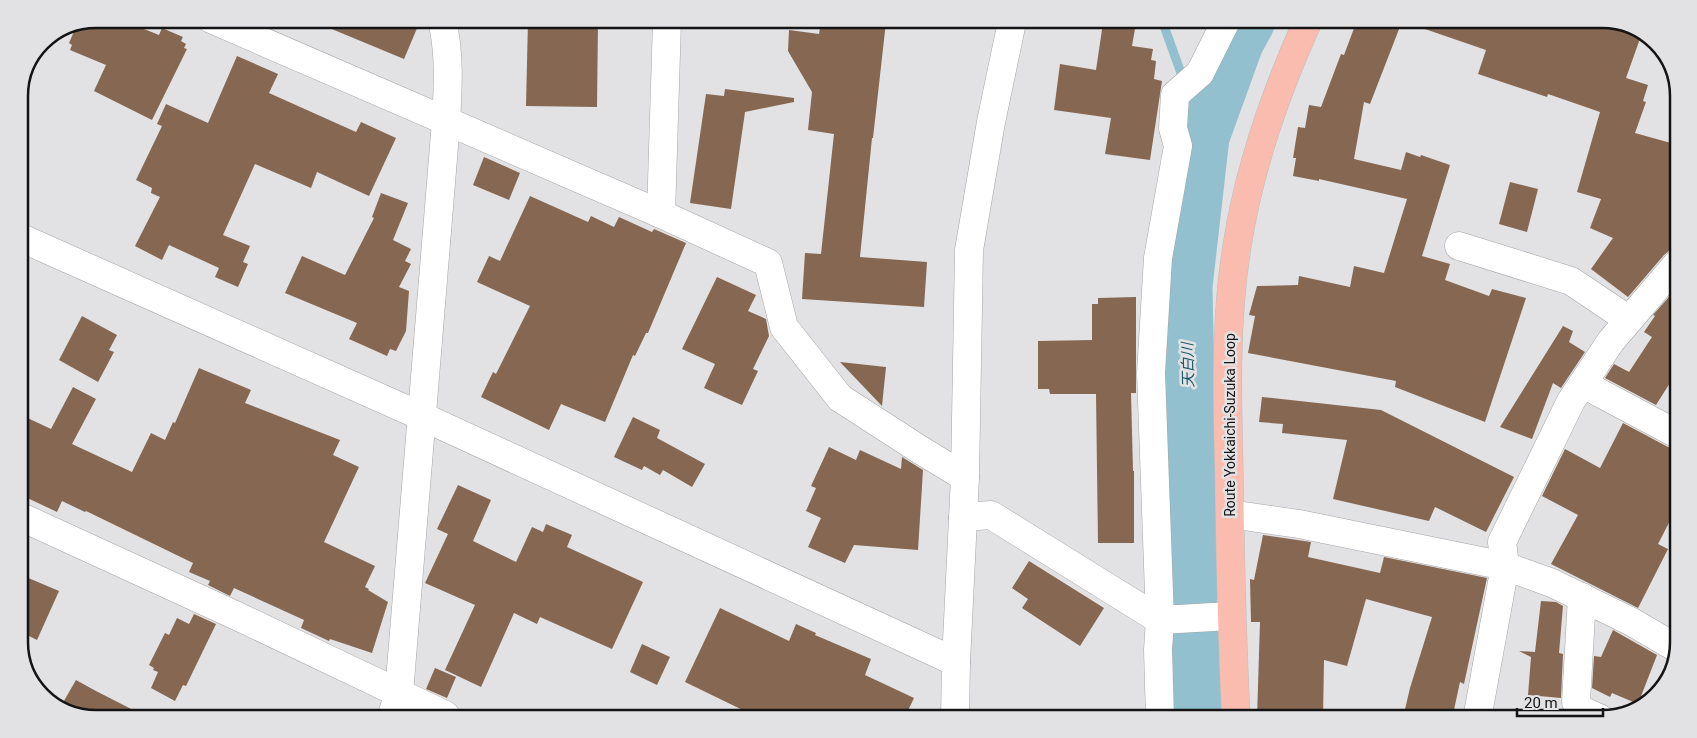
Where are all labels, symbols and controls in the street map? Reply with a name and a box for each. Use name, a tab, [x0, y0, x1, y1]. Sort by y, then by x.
street label: Route Yokkaichi-Suzuka Loop	[1222, 333, 1238, 517]
water label: 天白川	[1179, 340, 1197, 388]
scale bar	[1517, 686, 1603, 718]
text: 20 m	[1524, 694, 1558, 712]

